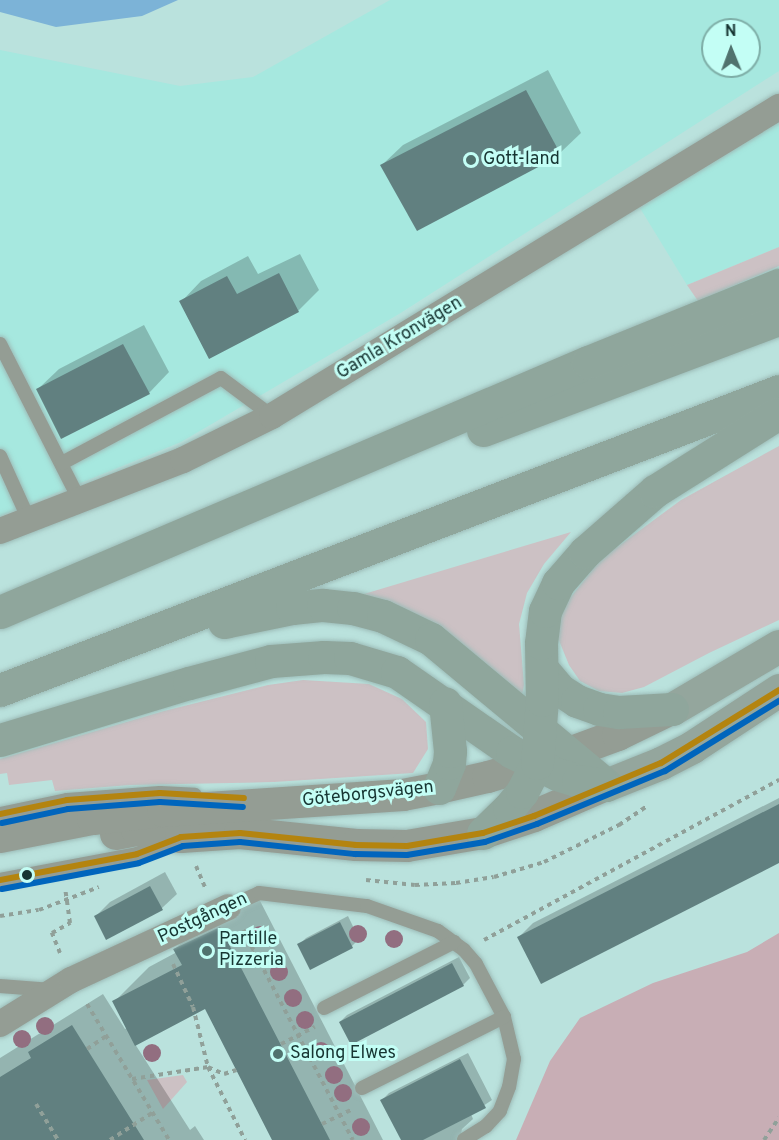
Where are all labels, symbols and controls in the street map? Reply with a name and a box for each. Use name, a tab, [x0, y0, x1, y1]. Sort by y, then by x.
north arrow	[701, 18, 761, 78]
text: N	[725, 22, 737, 42]
place label: Gott-land	[483, 149, 560, 171]
marker: Gott-land	[464, 153, 478, 167]
street label: Gamla Kronvägen	[333, 293, 467, 385]
street label: Göteborgsvägen	[301, 777, 435, 813]
unlabelled marker	[21, 869, 33, 881]
street label: Postgången	[155, 889, 251, 949]
place label: Partille Pizzeria	[219, 930, 284, 972]
marker: Partille Pizzeria	[200, 944, 214, 958]
place label: Salong Elwes	[290, 1043, 396, 1065]
marker: Salong Elwes	[271, 1047, 285, 1061]

